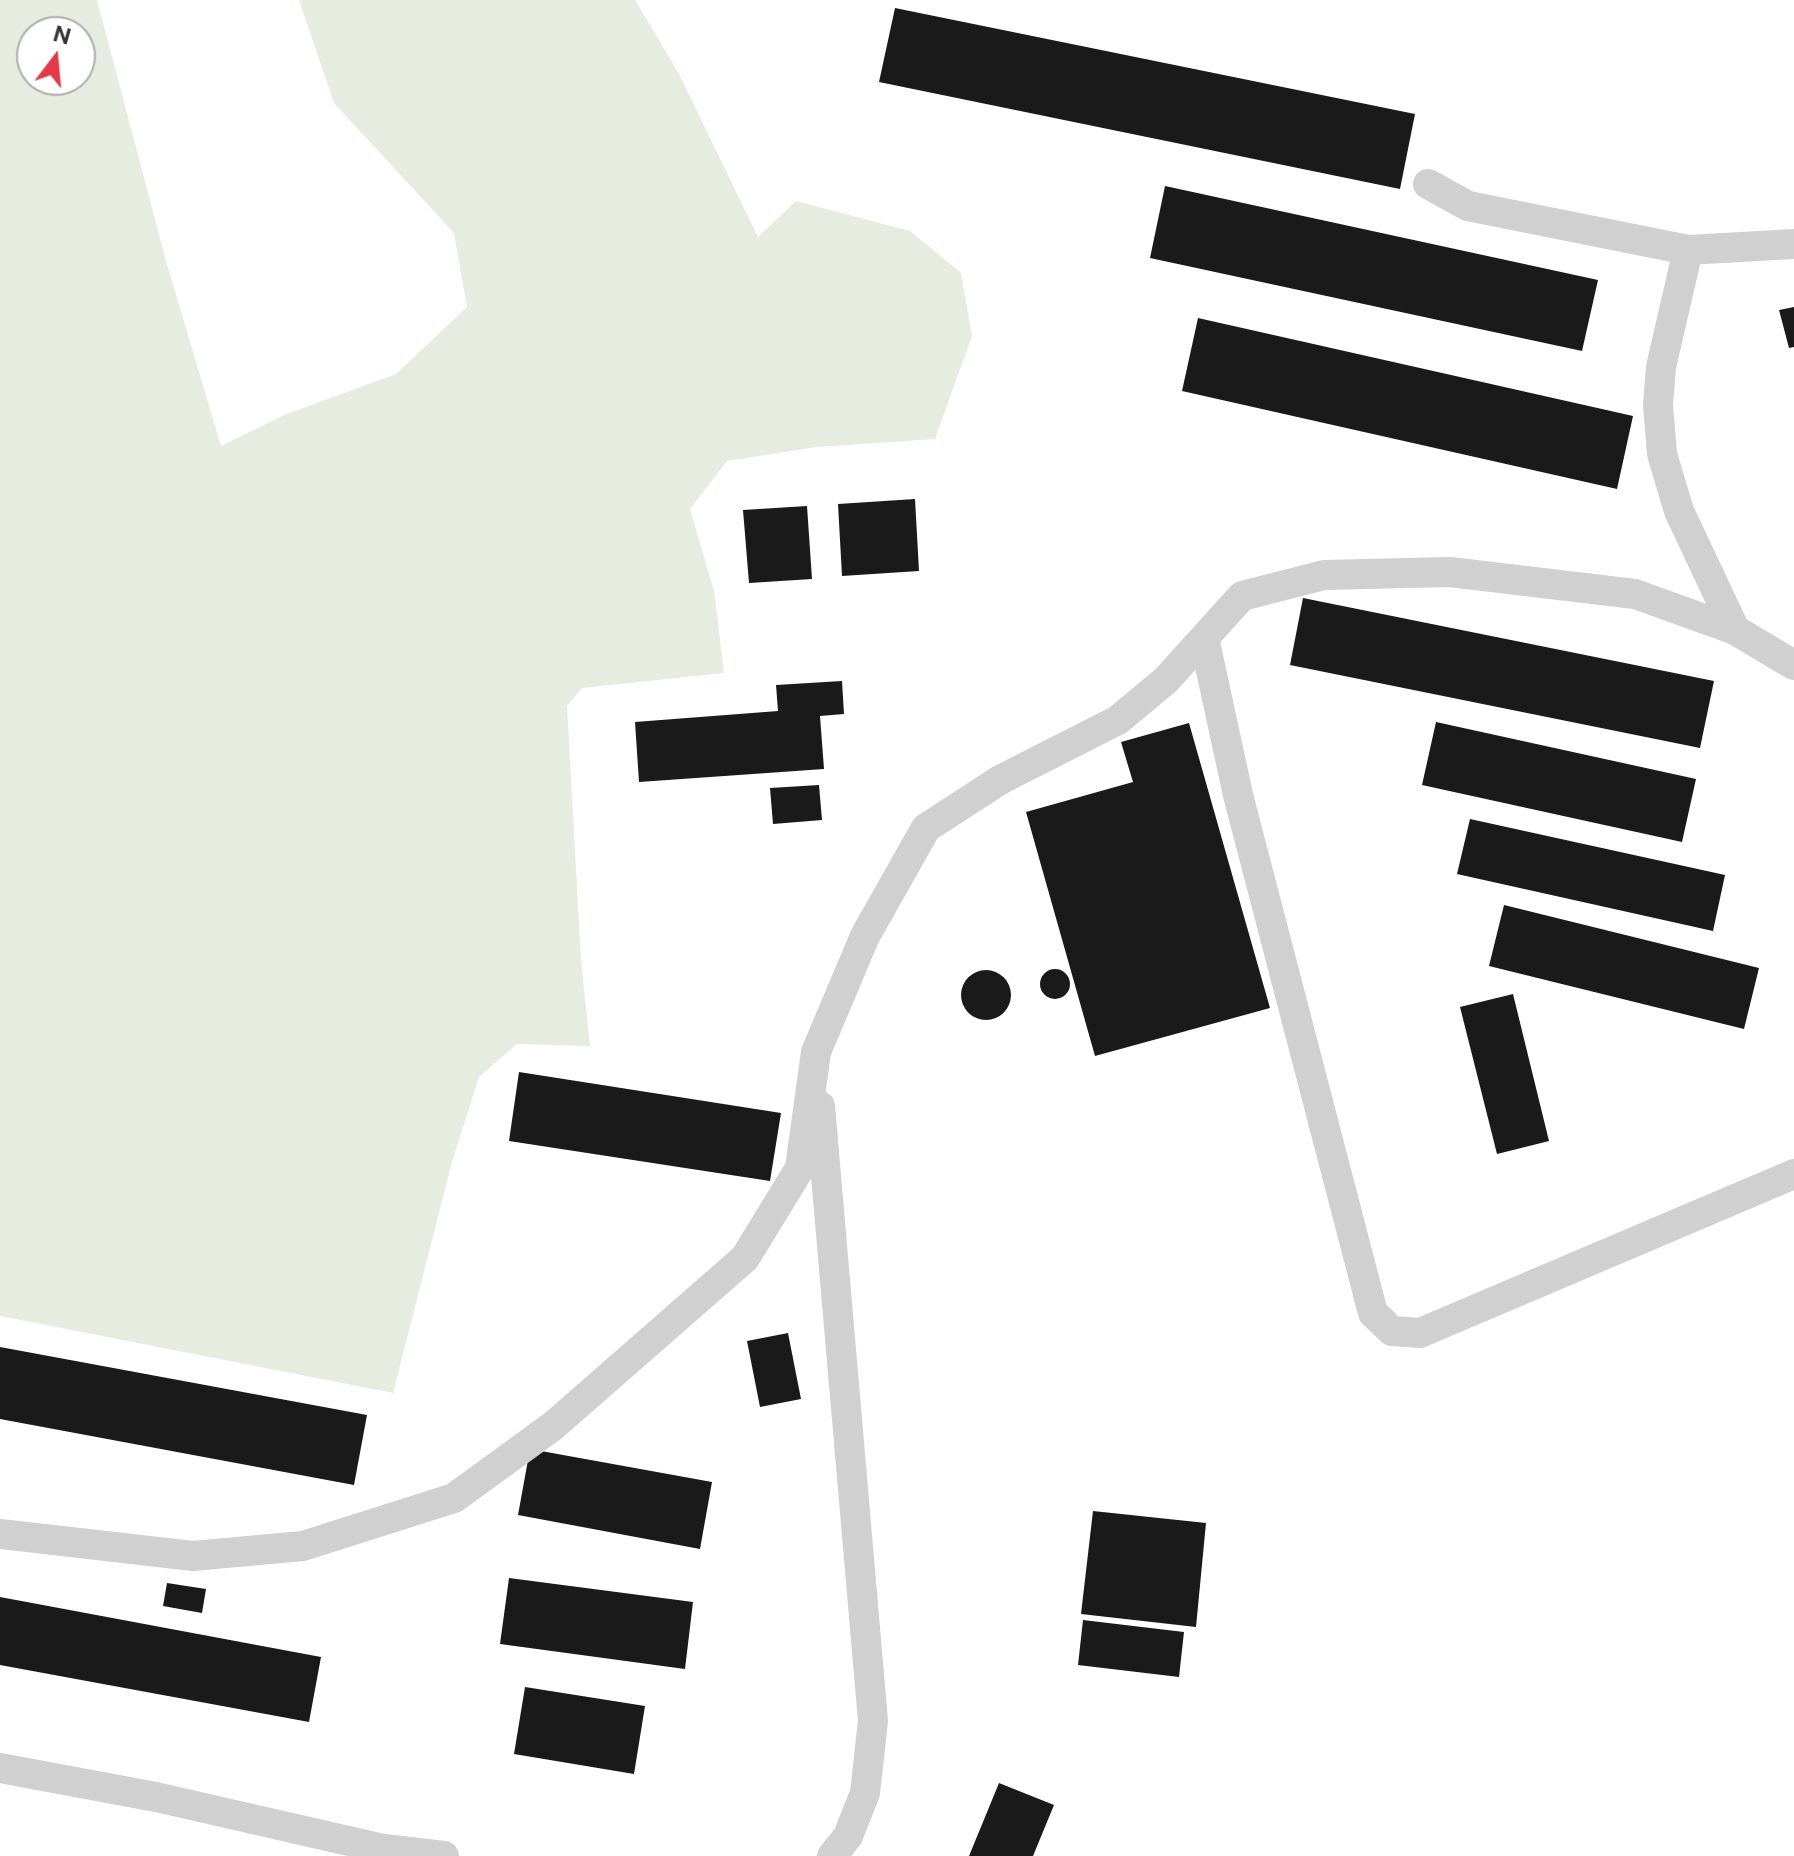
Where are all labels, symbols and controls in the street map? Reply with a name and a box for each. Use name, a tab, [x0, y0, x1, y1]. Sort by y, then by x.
north arrow	[16, 16, 96, 96]
text: N	[50, 20, 74, 50]

